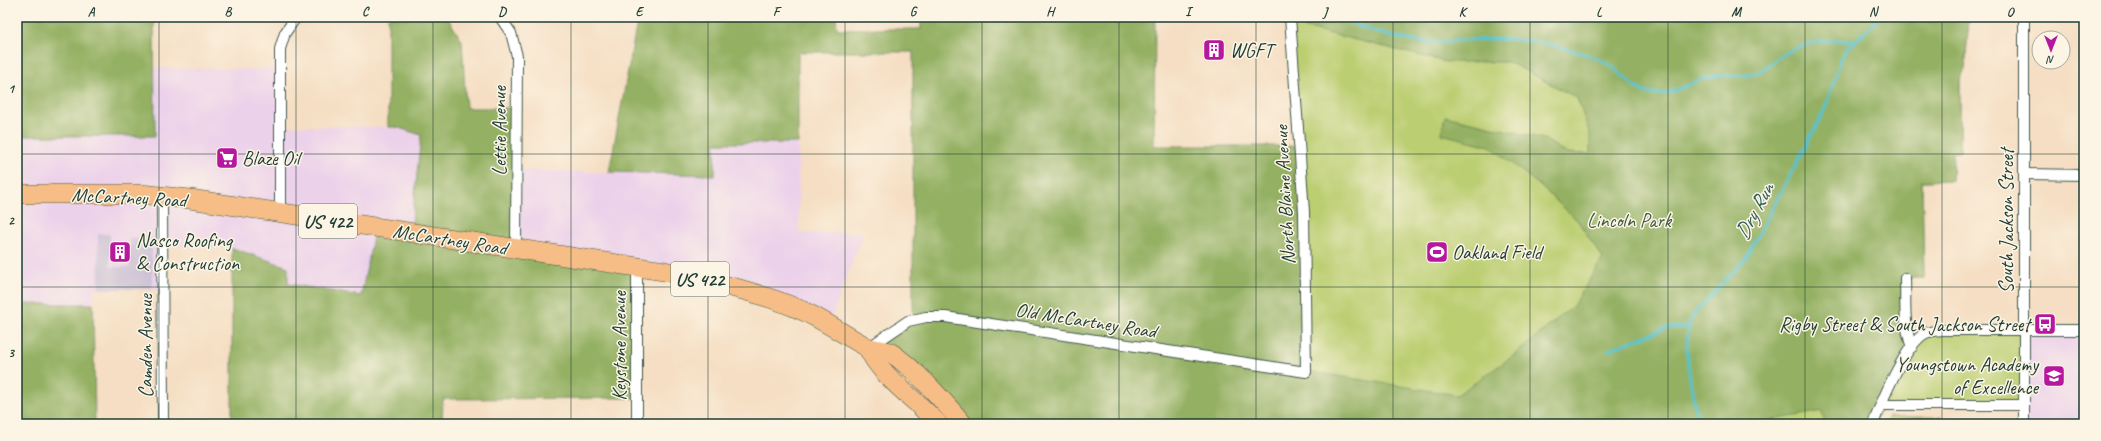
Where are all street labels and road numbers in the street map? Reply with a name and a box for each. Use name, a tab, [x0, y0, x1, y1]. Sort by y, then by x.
street label: Lettie Avenue	[487, 85, 512, 176]
street label: North Blaine Avenue	[1268, 123, 1301, 265]
street label: South Jackson Street	[1994, 145, 2019, 293]
street label: McCartney Road	[71, 182, 190, 213]
road number: US 422	[299, 204, 357, 238]
street label: McCartney Road	[391, 218, 512, 261]
road number: US 422	[671, 262, 729, 296]
street label: Keystone Avenue	[607, 290, 632, 401]
street label: Camden Avenue	[133, 293, 158, 398]
street label: Old McCartney Road	[1014, 297, 1161, 344]

